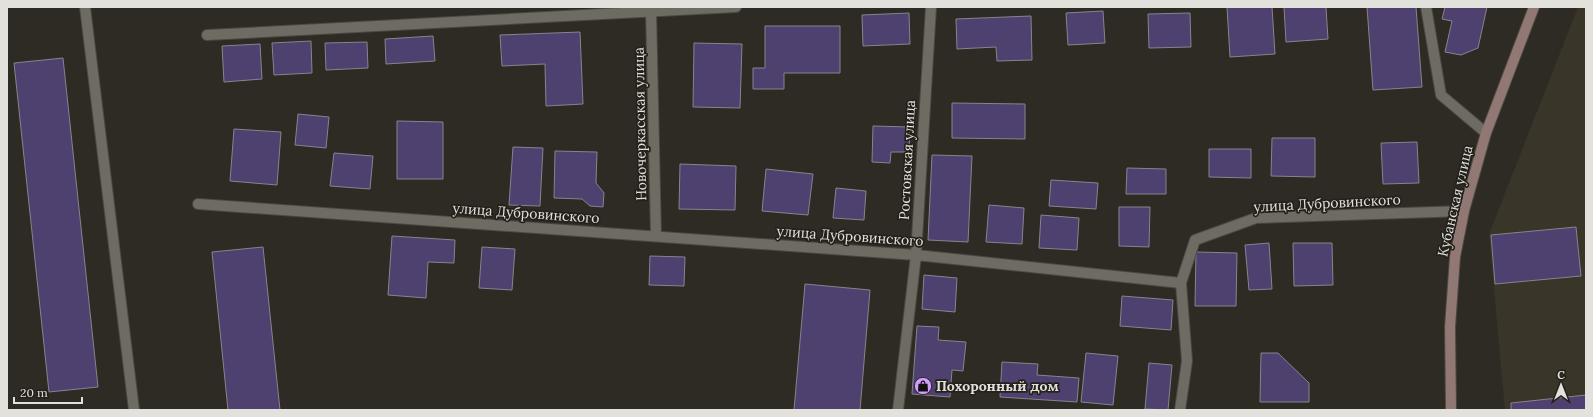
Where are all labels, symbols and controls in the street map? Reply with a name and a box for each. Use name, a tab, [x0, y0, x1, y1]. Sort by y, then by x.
street label: Новочеркасская улица	[630, 47, 650, 201]
street label: Ростовская улица	[895, 99, 919, 221]
street label: Кубанская улица	[1433, 143, 1477, 259]
street label: улица Дубровинского	[1253, 190, 1401, 216]
street label: улица Дубровинского	[452, 199, 600, 227]
street label: улица Дубровинского	[776, 222, 924, 250]
north arrow	[1541, 365, 1581, 405]
text: С	[1557, 368, 1565, 382]
shop icon: Похоронный дом	[913, 376, 933, 396]
place label: Похоронный дом	[936, 377, 1059, 395]
scale bar	[14, 379, 82, 405]
text: 20 m	[20, 385, 48, 400]

